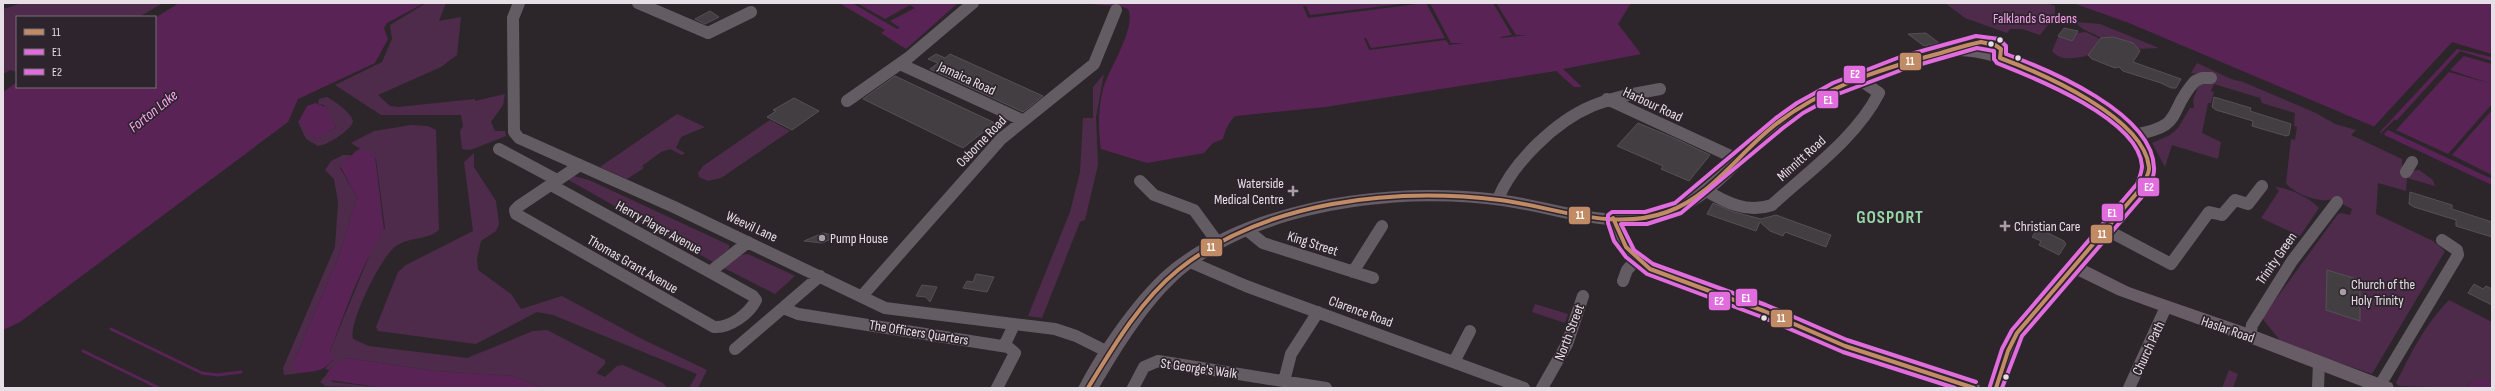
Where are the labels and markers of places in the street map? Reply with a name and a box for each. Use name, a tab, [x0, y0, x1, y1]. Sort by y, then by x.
unlabelled marker	[1995, 35, 2005, 45]
unlabelled marker	[1986, 39, 1996, 49]
unlabelled marker	[2013, 53, 2023, 63]
place label: Waterside Medical Centre	[1214, 175, 1284, 208]
marker: Waterside Medical Centre	[1287, 185, 1299, 197]
place label: Christian Care	[2014, 218, 2080, 235]
marker: Christian Care	[1999, 220, 2011, 232]
place label: Pump House	[830, 230, 888, 247]
marker: Pump House	[817, 233, 827, 243]
place label: Church of the Holy Trinity	[2351, 276, 2415, 309]
marker: Church of the Holy Trinity	[2338, 287, 2348, 297]
unlabelled marker	[1759, 313, 1769, 323]
unlabelled marker	[2001, 372, 2011, 382]

